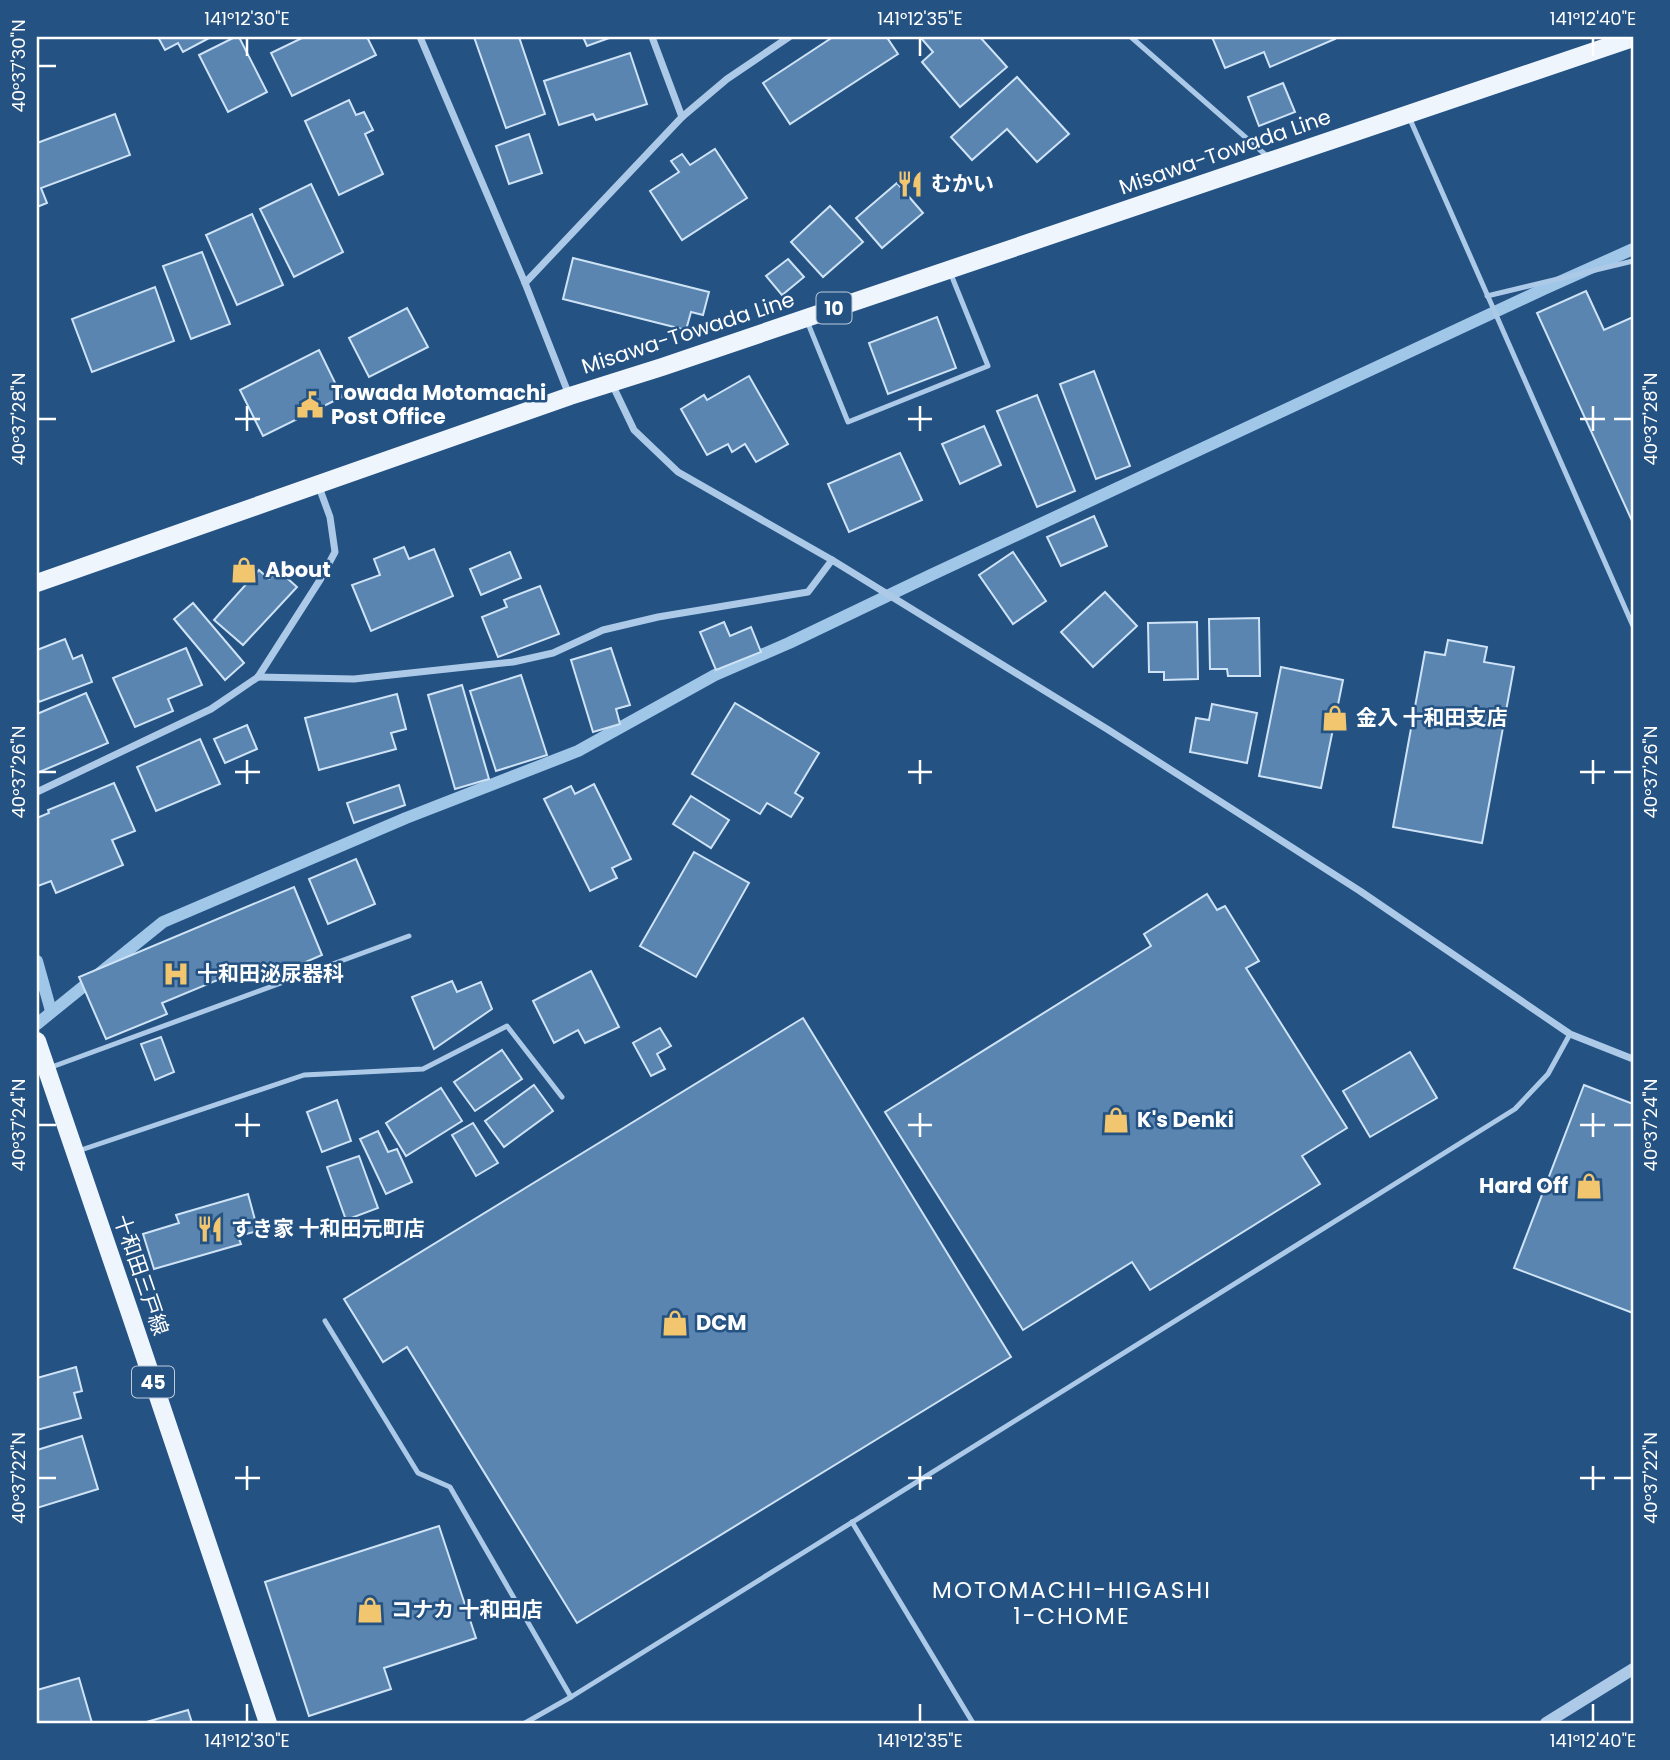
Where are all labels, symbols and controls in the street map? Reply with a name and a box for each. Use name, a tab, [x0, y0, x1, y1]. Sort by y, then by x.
text: 141°12'30"E	[204, 6, 290, 31]
text: 141°12'35"E	[877, 6, 963, 31]
text: 141°12'40"E	[1550, 6, 1636, 31]
text: 40°37'30"N	[6, 19, 31, 113]
street label: Misawa-Towada Line	[1115, 102, 1335, 201]
restaurant icon: むかい	[895, 169, 925, 199]
place label: むかい	[931, 169, 994, 198]
street label: Misawa-Towada Line	[578, 284, 798, 381]
road number: 10	[816, 292, 852, 324]
text: 40°37'28"N	[6, 373, 31, 465]
text: 40°37'28"N	[1638, 373, 1663, 465]
place label: Towada Motomachi Post Office	[331, 378, 546, 431]
public building icon: Towada Motomachi Post Office	[295, 390, 325, 420]
shop icon: About	[229, 555, 259, 585]
place label: About	[265, 555, 331, 584]
shop icon: 金入 十和田支店	[1320, 703, 1350, 733]
place label: 金入 十和田支店	[1356, 703, 1507, 732]
text: 40°37'26"N	[6, 726, 31, 819]
text: 40°37'26"N	[1638, 726, 1663, 819]
hospital icon: 十和田泌尿器科	[161, 959, 191, 989]
place label: 十和田泌尿器科	[197, 959, 344, 988]
text: 40°37'24"N	[6, 1079, 31, 1171]
text: 40°37'24"N	[1638, 1079, 1663, 1171]
shop icon: K's Denki	[1101, 1105, 1131, 1135]
place label: K's Denki	[1137, 1105, 1234, 1134]
place label: Hard Off	[1479, 1171, 1568, 1200]
shop icon: Hard Off	[1574, 1171, 1604, 1201]
street label: 十和田三戸線	[107, 1211, 176, 1339]
restaurant icon: すき家 十和田元町店	[195, 1214, 225, 1244]
place label: すき家 十和田元町店	[231, 1214, 424, 1243]
shop icon: DCM	[660, 1308, 690, 1338]
place label: DCM	[696, 1308, 747, 1337]
road number: 45	[132, 1366, 174, 1398]
text: 40°37'22"N	[6, 1432, 31, 1524]
text: 40°37'22"N	[1638, 1432, 1663, 1524]
district label: MOTOMACHI-HIGASHI 1-CHOME	[932, 1574, 1212, 1632]
shop icon: コナカ 十和田店	[355, 1595, 385, 1625]
place label: コナカ 十和田店	[391, 1595, 542, 1624]
text: 141°12'30"E	[204, 1728, 290, 1753]
text: 141°12'35"E	[877, 1728, 963, 1753]
text: 141°12'40"E	[1550, 1728, 1636, 1753]

